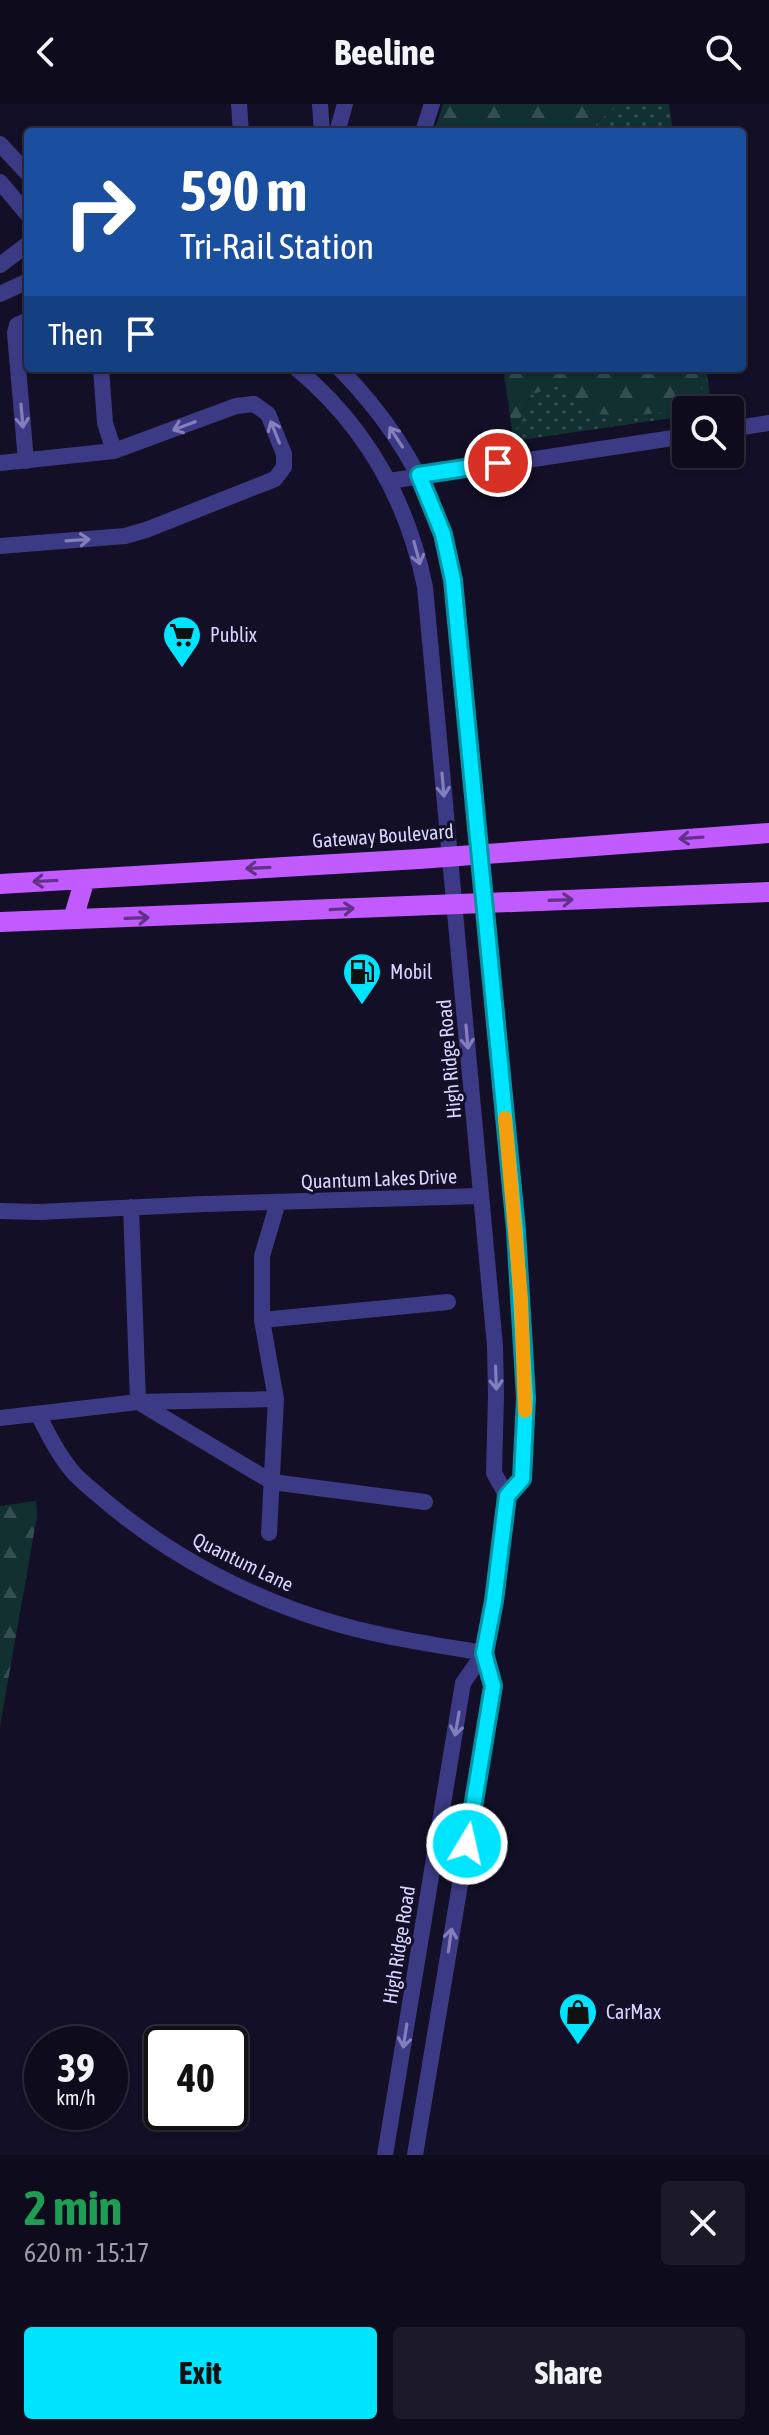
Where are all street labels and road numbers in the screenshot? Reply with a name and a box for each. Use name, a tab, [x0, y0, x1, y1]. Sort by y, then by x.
street label: Gateway Boulevard	[312, 819, 454, 852]
street label: High Ridge Road	[432, 998, 465, 1120]
street label: Quantum Lakes Drive	[301, 1164, 457, 1193]
street label: Quantum Lane	[189, 1527, 297, 1596]
street label: High Ridge Road	[378, 1884, 419, 2006]

